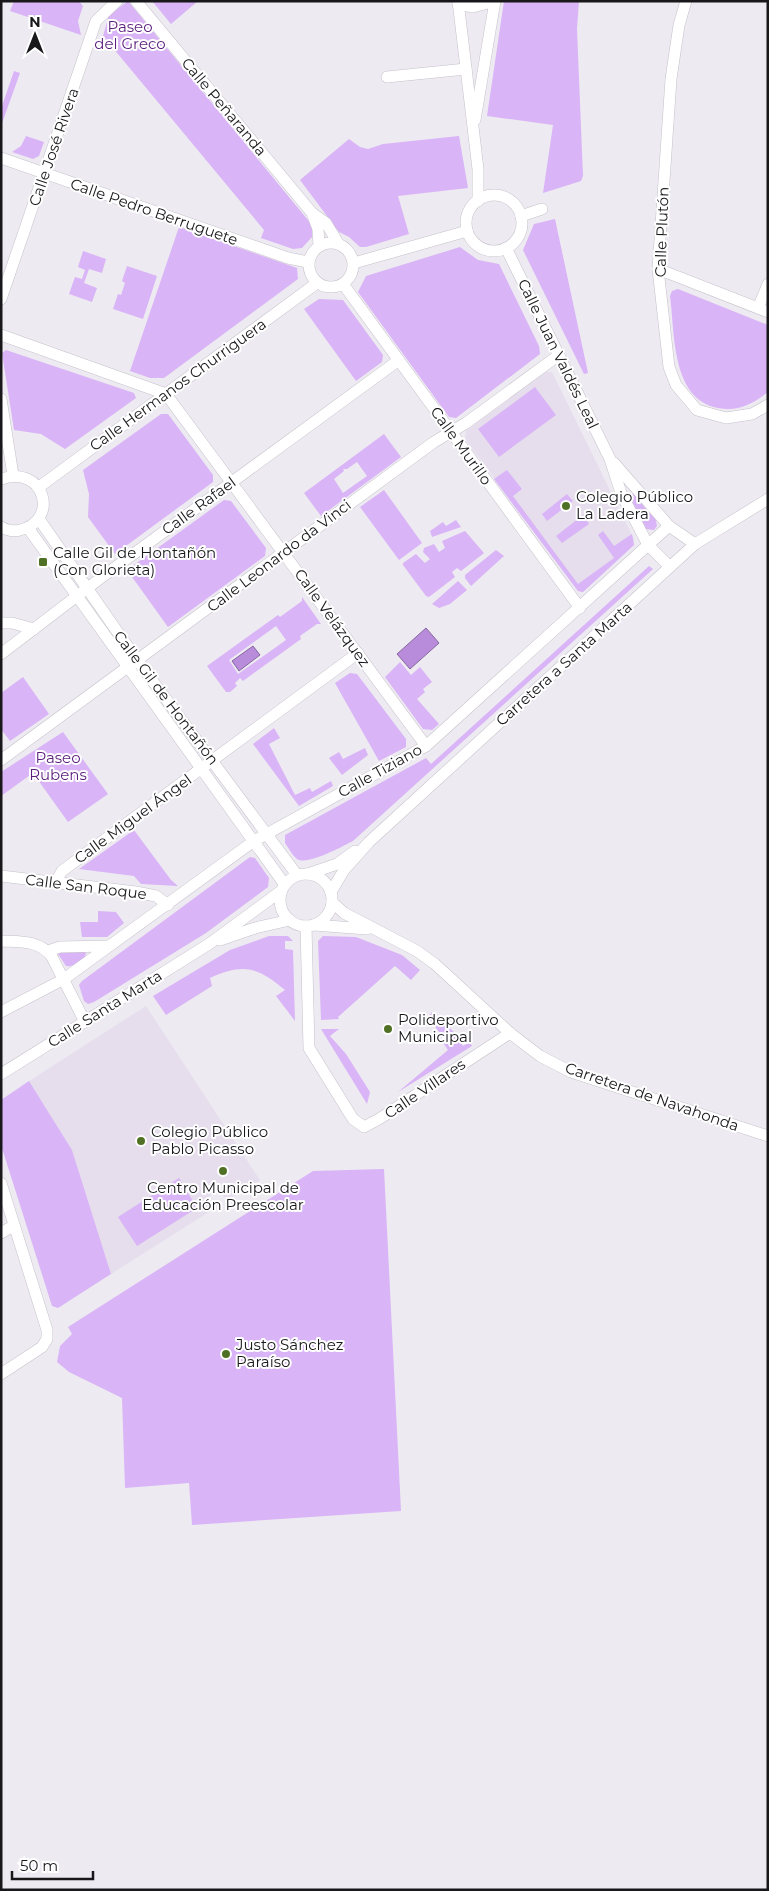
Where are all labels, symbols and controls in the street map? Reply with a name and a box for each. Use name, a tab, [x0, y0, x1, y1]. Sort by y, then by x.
north arrow	[10, 10, 60, 60]
text: N	[29, 13, 41, 31]
park label: Paseo del Greco	[94, 17, 166, 53]
street label: Calle Peñaranda	[178, 54, 271, 160]
street label: Calle José Rivera	[24, 85, 83, 208]
street label: Calle Pedro Berruguete	[68, 174, 240, 249]
street label: Calle Plutón	[650, 186, 673, 278]
street label: Calle Juan Valdés Leal	[514, 276, 603, 432]
street label: Calle Hermanos Churriguera	[86, 314, 270, 455]
street label: Calle Murillo	[427, 403, 496, 489]
street label: Calle Rafael	[158, 472, 239, 539]
place label: Colegio Público La Ladera	[576, 487, 693, 523]
street label: Calle Leonardo da Vinci	[203, 495, 355, 616]
marker: Colegio Público La Ladera	[560, 500, 572, 512]
place label: Calle Gil de Hontañón (Con Glorieta)	[53, 543, 216, 579]
marker: Calle Gil de Hontañón (Con Glorieta)	[37, 556, 49, 568]
street label: Calle Velázquez	[290, 565, 375, 671]
street label: Carretera a Santa Marta	[492, 597, 636, 730]
street label: Calle Gil de Hontañón	[110, 627, 223, 769]
street label: Calle Tiziano	[334, 740, 425, 801]
park label: Paseo Rubens	[29, 748, 87, 784]
street label: Calle Miguel Ángel	[70, 770, 195, 868]
street label: Calle San Roque	[24, 870, 148, 903]
street label: Calle Santa Marta	[44, 966, 165, 1051]
place label: Polideportivo Municipal	[398, 1010, 499, 1046]
marker: Polideportivo Municipal	[382, 1023, 394, 1035]
street label: Calle Villares	[381, 1054, 469, 1123]
street label: Carretera de Navahonda	[563, 1058, 742, 1135]
place label: Colegio Público Pablo Picasso	[151, 1122, 268, 1158]
marker: Colegio Público Pablo Picasso	[135, 1135, 147, 1147]
marker: Centro Municipal de Educación Preescolar	[217, 1165, 229, 1177]
place label: Centro Municipal de Educación Preescolar	[142, 1178, 304, 1214]
place label: Justo Sánchez Paraíso	[235, 1335, 344, 1371]
marker: Justo Sánchez Paraíso	[220, 1348, 232, 1360]
scale bar	[12, 1848, 94, 1880]
text: 50 m	[20, 1856, 58, 1875]

